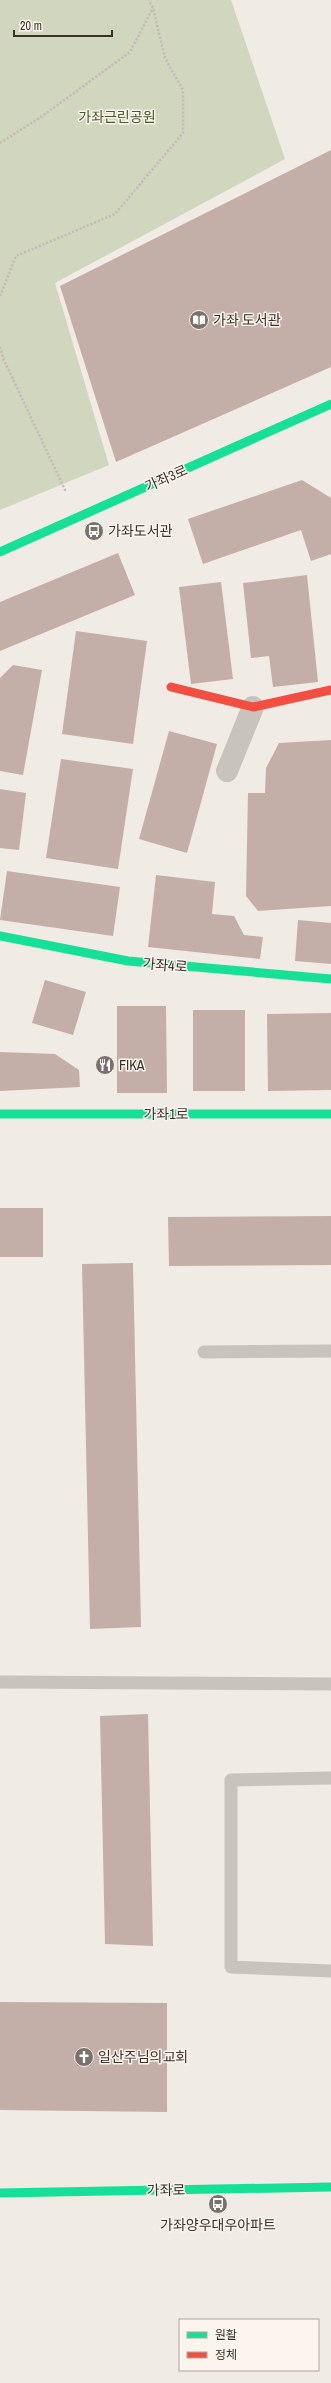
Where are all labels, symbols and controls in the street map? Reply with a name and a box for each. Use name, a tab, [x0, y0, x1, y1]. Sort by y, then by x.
scale bar	[14, 12, 112, 38]
text: 20 m	[20, 18, 42, 34]
park label: 가좌근린공원	[78, 108, 156, 126]
library icon: 가좌 도서관	[188, 309, 210, 331]
place label: 가좌 도서관	[213, 311, 281, 329]
street label: 가좌3로	[142, 461, 190, 495]
bus stop icon: 가좌도서관	[83, 520, 105, 542]
place label: 가좌도서관	[108, 522, 173, 540]
street label: 가좌4로	[142, 954, 188, 976]
restaurant icon: FIKA	[94, 1054, 116, 1076]
place label: FIKA	[119, 1056, 145, 1074]
street label: 가좌1로	[143, 1105, 189, 1123]
church icon: 일산주님의교회	[73, 2046, 95, 2068]
place label: 일산주님의교회	[98, 2048, 188, 2066]
street label: 가좌로	[147, 2181, 186, 2199]
bus stop icon: 가좌양우대우아파트	[207, 2193, 229, 2215]
place label: 가좌양우대우아파트	[160, 2216, 276, 2234]
legend	[179, 2319, 319, 2371]
text: 원활	[215, 2327, 237, 2343]
text: 정체	[215, 2347, 237, 2363]

